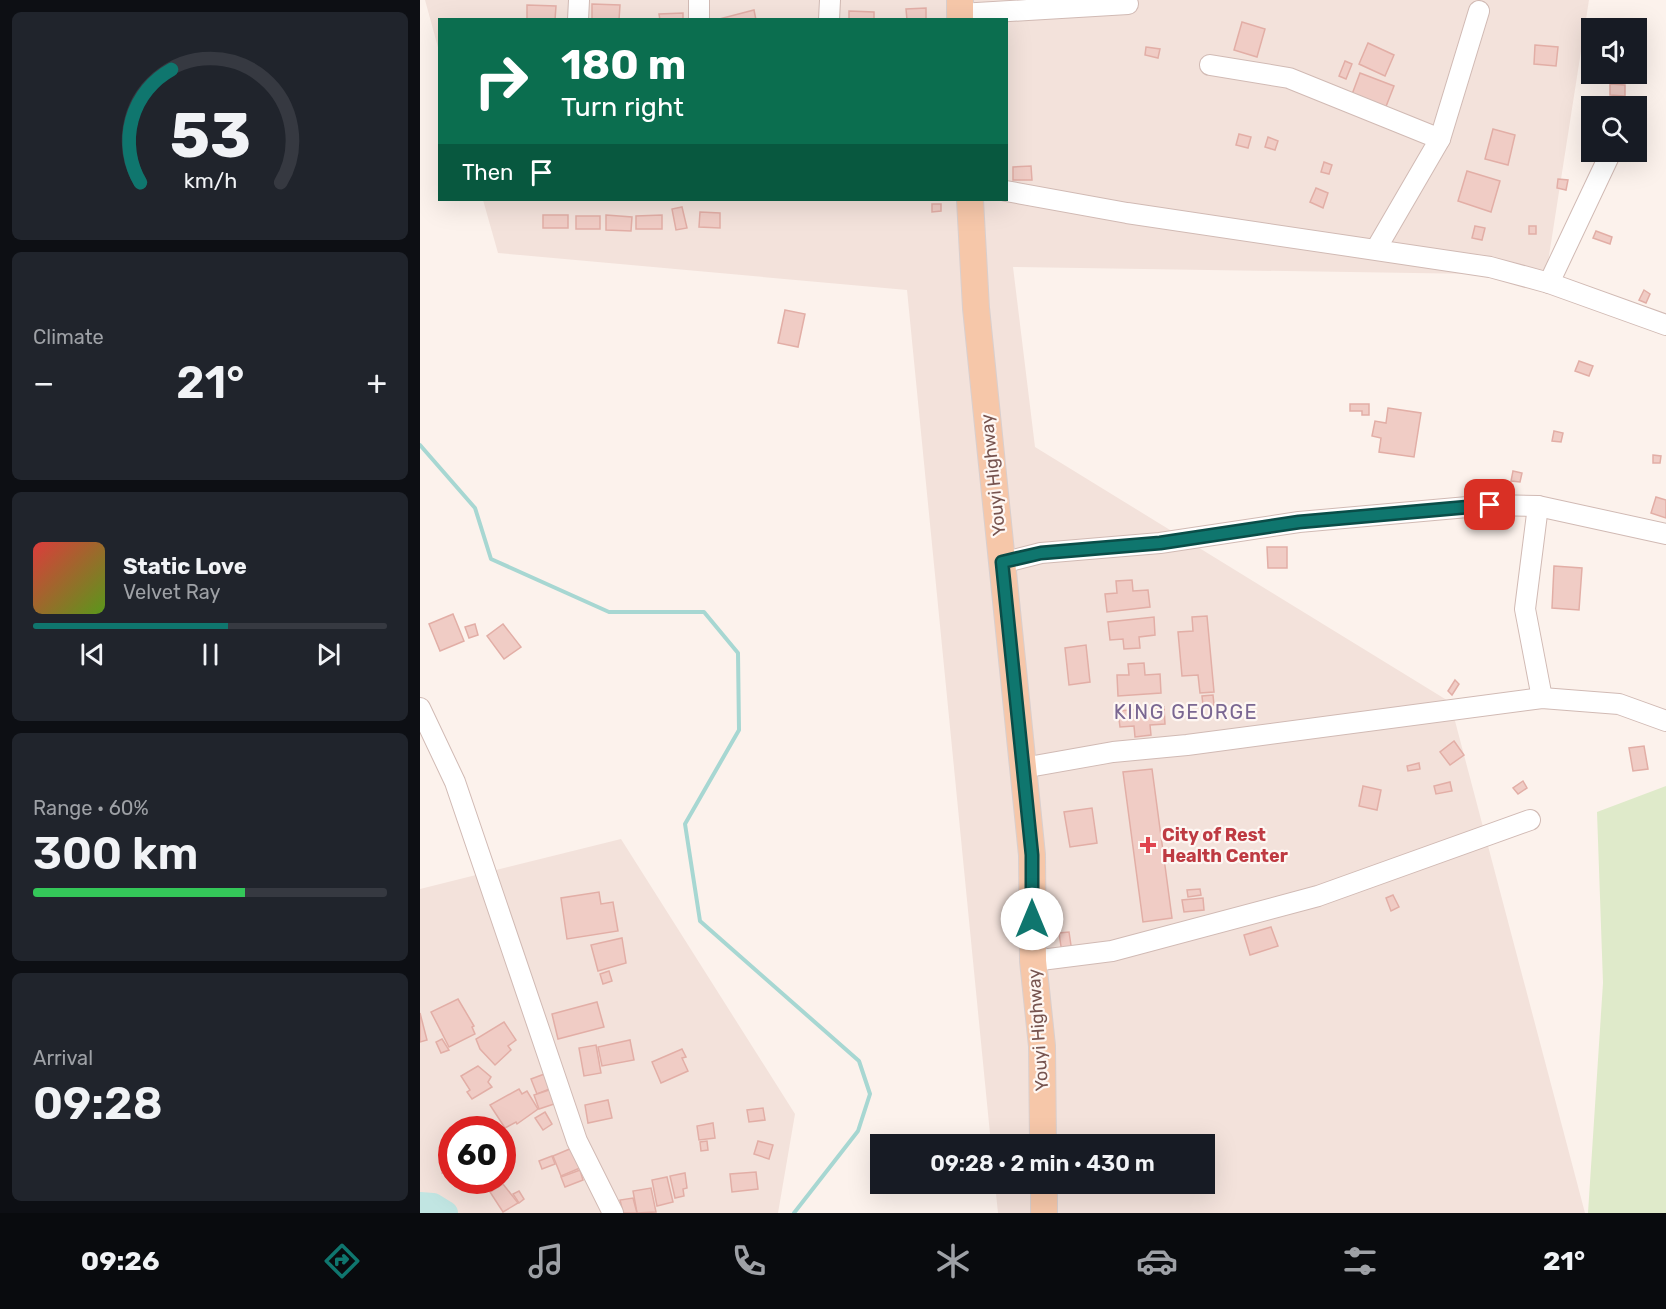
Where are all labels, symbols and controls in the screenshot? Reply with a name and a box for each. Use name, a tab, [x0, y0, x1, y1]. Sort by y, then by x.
map controls	[1581, 18, 1647, 162]
button: sound	[1581, 18, 1647, 84]
text: 180 m	[561, 40, 686, 90]
icon: right	[462, 42, 540, 120]
text: Turn right	[561, 91, 684, 123]
button: search	[1581, 96, 1647, 162]
text: 53	[169, 99, 251, 173]
icon: arrive	[525, 156, 558, 189]
text: Then	[462, 159, 513, 186]
text: km/h	[183, 168, 237, 193]
text: Climate	[33, 325, 104, 349]
text: 21°	[176, 356, 245, 409]
text: −	[33, 363, 54, 402]
text: +	[366, 363, 387, 402]
street label: Youyi Highway	[976, 413, 1010, 537]
pin	[1464, 479, 1515, 530]
icon: arrive	[1473, 488, 1506, 521]
text: Static Love	[123, 553, 247, 580]
text: Velvet Ray	[123, 580, 221, 604]
icon: previous	[76, 638, 109, 671]
icon: pause	[194, 638, 227, 671]
icon: next	[312, 638, 345, 671]
district label: KING GEORGE	[1114, 700, 1258, 724]
text: Range · 60%	[33, 796, 149, 820]
place label: City of Rest Health Center	[1162, 824, 1288, 867]
text: 300 km	[33, 827, 198, 880]
marker: City of Rest Health Center	[1139, 836, 1157, 854]
position arrow	[1000, 887, 1064, 951]
street label: Youyi Highway	[1023, 968, 1053, 1092]
text: Arrival	[33, 1046, 93, 1070]
text: 09:28	[33, 1077, 163, 1130]
speed limit sign: 60	[438, 1116, 516, 1194]
text: 09:28 · 2 min · 430 m	[930, 1150, 1155, 1177]
icon: directions	[321, 1240, 363, 1282]
icon: music	[525, 1240, 567, 1282]
icon: phone	[728, 1240, 770, 1282]
icon: climate	[932, 1240, 974, 1282]
icon: car	[1136, 1240, 1178, 1282]
icon: filters	[1339, 1240, 1381, 1282]
text: 09:26	[81, 1245, 160, 1277]
text: 21°	[1543, 1245, 1585, 1277]

